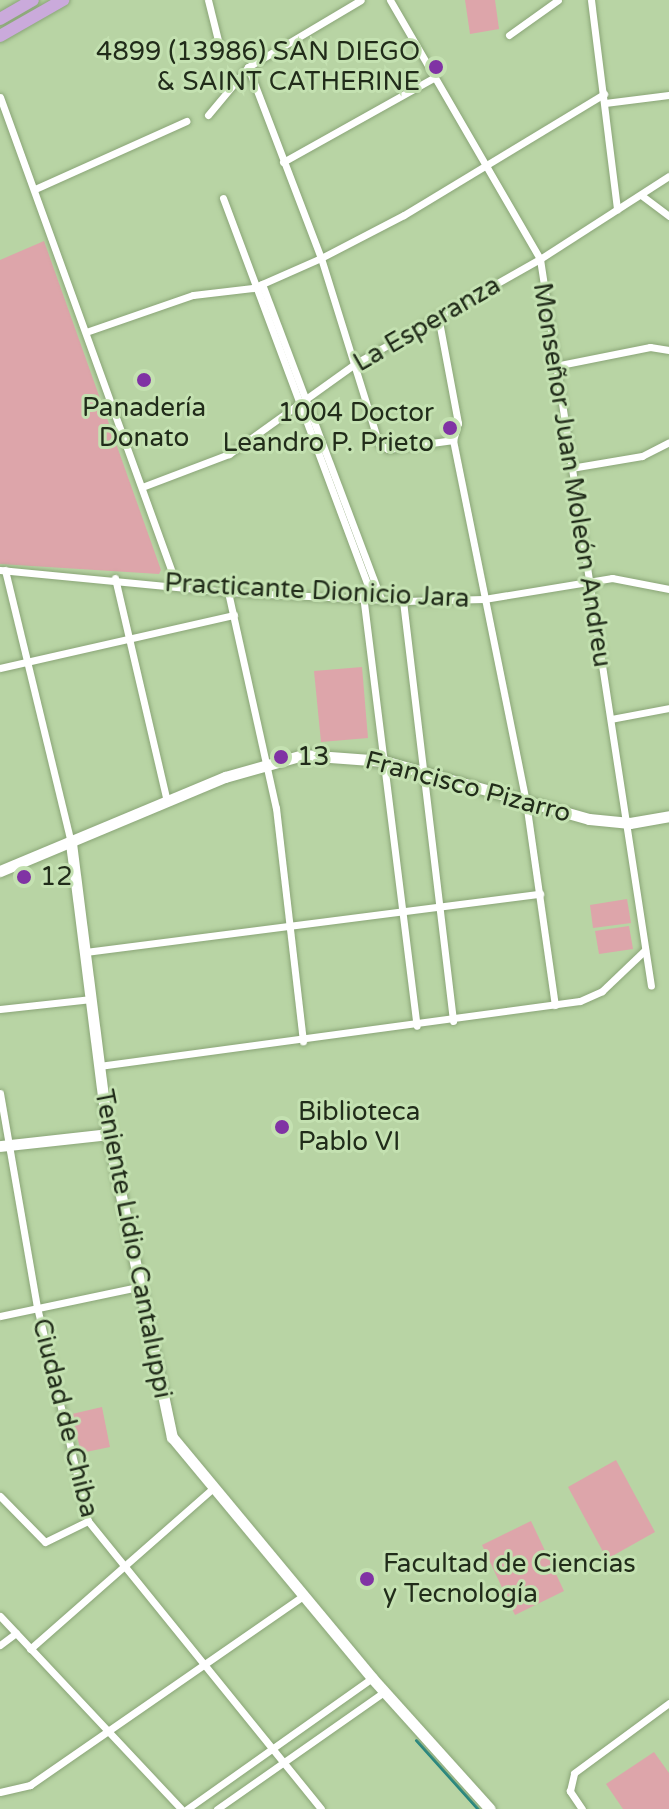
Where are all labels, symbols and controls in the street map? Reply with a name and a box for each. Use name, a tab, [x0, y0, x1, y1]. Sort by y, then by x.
place label: 4899 (13986) SAN DIEGO & SAINT CATHERINE	[96, 36, 420, 98]
marker: 4899 (13986) SAN DIEGO & SAINT CATHERINE	[427, 58, 445, 76]
street label: La Esperanza	[348, 269, 506, 379]
street label: Monseñor Juan Moleón Andreu	[526, 281, 618, 669]
marker: Panadería Donato	[135, 371, 153, 389]
place label: Panadería Donato	[82, 392, 206, 454]
place label: 1004 Doctor Leandro P. Prieto	[222, 397, 434, 458]
marker: 1004 Doctor Leandro P. Prieto	[441, 419, 459, 437]
street label: Practicante Dionicio Jara	[164, 567, 470, 615]
place label: 13	[297, 741, 330, 773]
street label: Francisco Pizarro	[362, 745, 574, 829]
marker: 13	[272, 748, 290, 766]
place label: 12	[40, 861, 73, 893]
marker: 12	[15, 868, 33, 886]
street label: Teniente Lidio Cantaluppi	[88, 1087, 178, 1401]
place label: Biblioteca Pablo VI	[298, 1096, 420, 1158]
marker: Biblioteca Pablo VI	[273, 1118, 291, 1136]
street label: Ciudad de Chiba	[25, 1315, 105, 1521]
place label: Facultad de Ciencias y Tecnología	[383, 1548, 636, 1610]
marker: Facultad de Ciencias y Tecnología	[358, 1570, 376, 1588]

